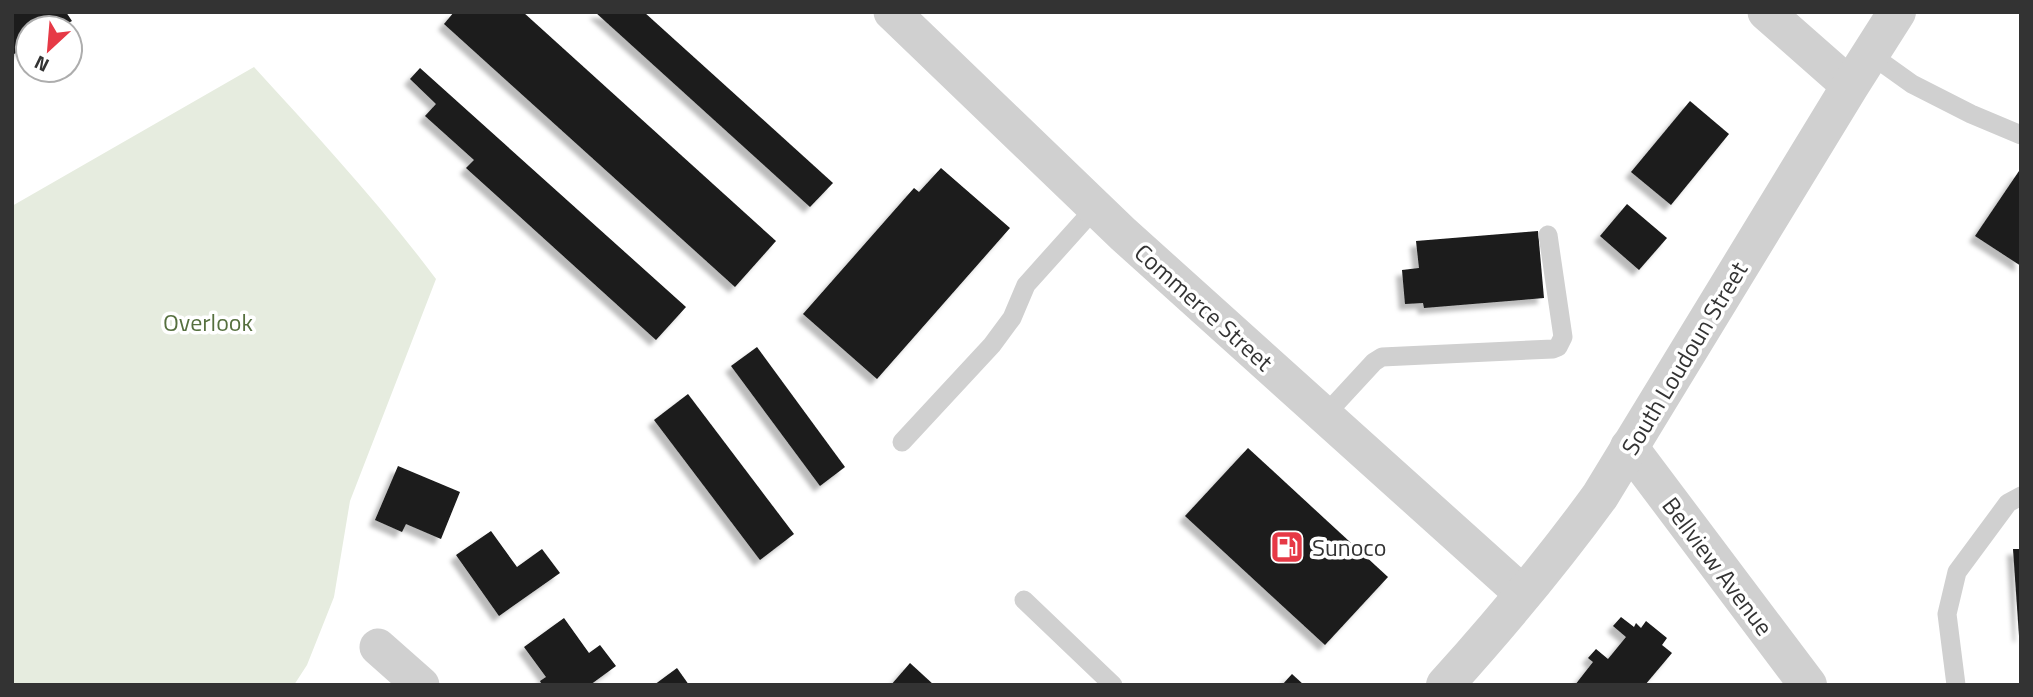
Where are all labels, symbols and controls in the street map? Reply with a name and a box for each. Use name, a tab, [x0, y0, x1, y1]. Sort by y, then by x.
north arrow	[14, 14, 84, 84]
text: N	[29, 49, 54, 81]
street label: Commerce Street	[1127, 235, 1282, 379]
street label: South Loudoun Street	[1612, 254, 1756, 462]
park label: Overlook	[163, 304, 253, 340]
street label: Bellview Avenue	[1654, 489, 1782, 643]
fuel station icon: Sunoco	[1268, 528, 1306, 566]
place label: Sunoco	[1312, 529, 1386, 565]

